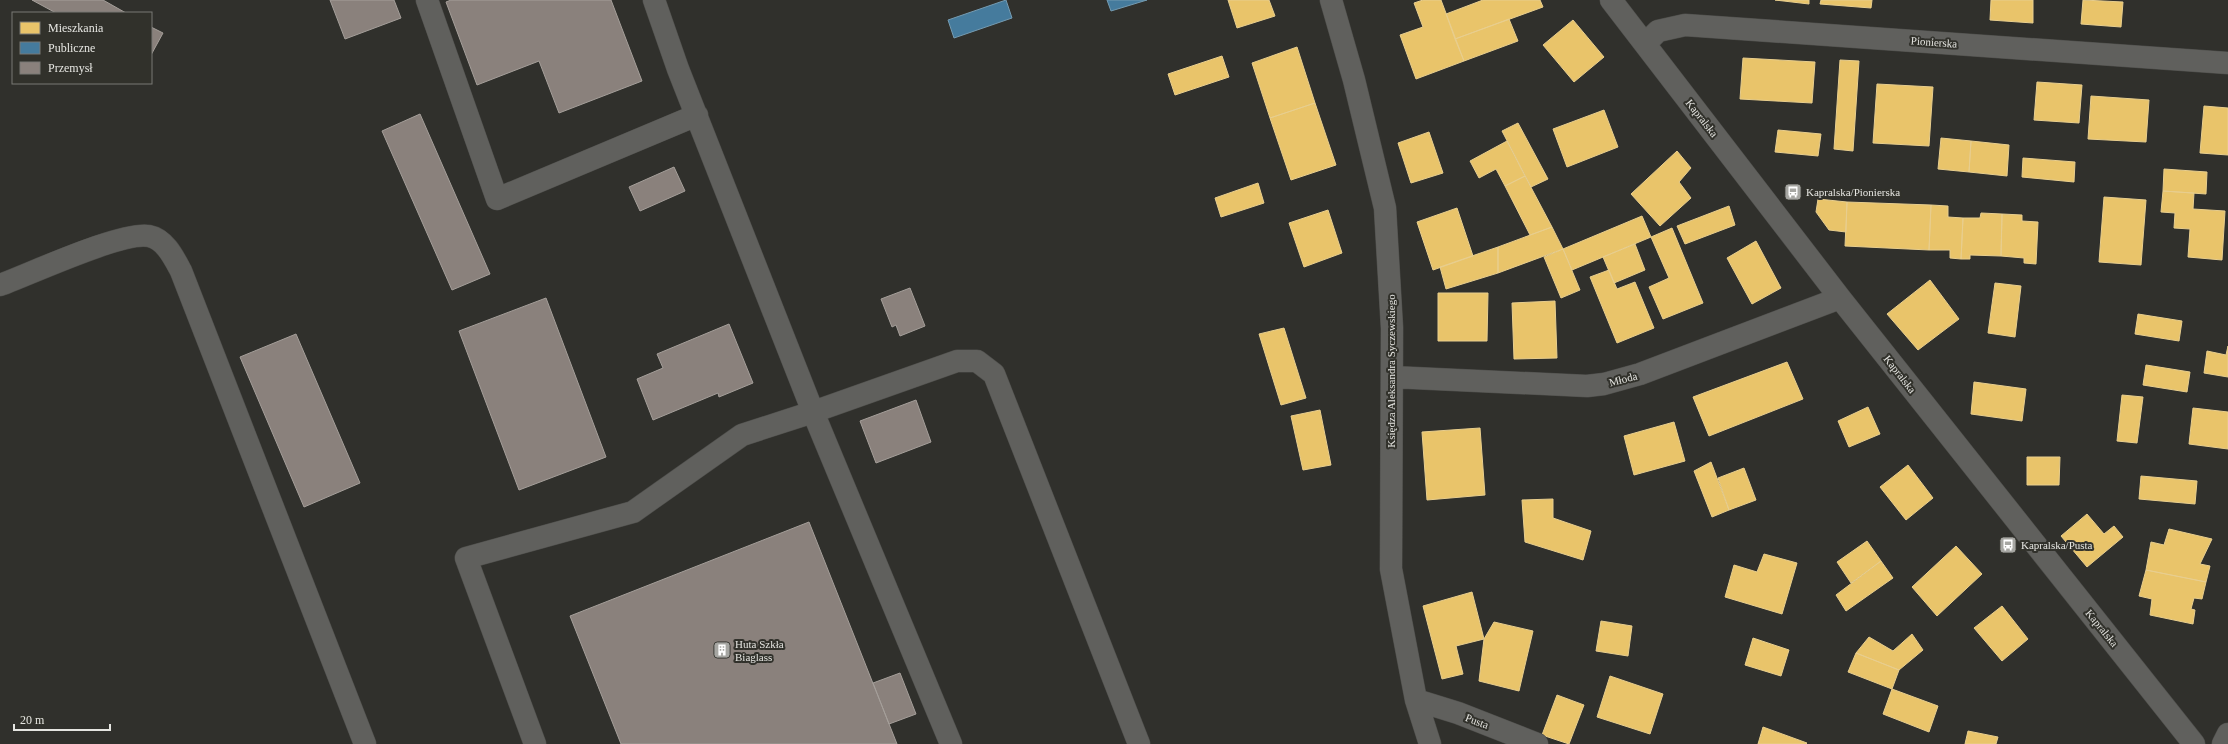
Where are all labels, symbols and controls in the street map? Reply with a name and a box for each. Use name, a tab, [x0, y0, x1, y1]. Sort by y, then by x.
legend	[12, 12, 152, 84]
text: Mieszkania	[48, 21, 104, 35]
street label: Pionierska	[1910, 34, 1958, 50]
text: Publiczne	[48, 41, 95, 55]
text: Przemysł	[48, 61, 93, 75]
street label: Kapralska	[1684, 97, 1721, 139]
bus stop icon: Kapralska/Pionierska	[1783, 182, 1803, 202]
place label: Kapralska/Pionierska	[1806, 186, 1900, 198]
street label: Księdza Aleksandra Syczewskiego	[1385, 294, 1397, 448]
street label: Kapralska	[1882, 353, 1919, 395]
street label: Młoda	[1608, 369, 1639, 389]
bus stop icon: Kapralska/Pusta	[1998, 535, 2018, 555]
place label: Kapralska/Pusta	[2021, 539, 2093, 551]
street label: Kapralska	[2083, 607, 2121, 649]
place label: Huta Szkła Biaglass	[735, 638, 784, 663]
building icon: Huta Szkła Biaglass	[712, 640, 732, 660]
scale bar	[14, 706, 110, 732]
street label: Pusta	[1464, 711, 1490, 731]
text: 20 m	[20, 713, 45, 727]

